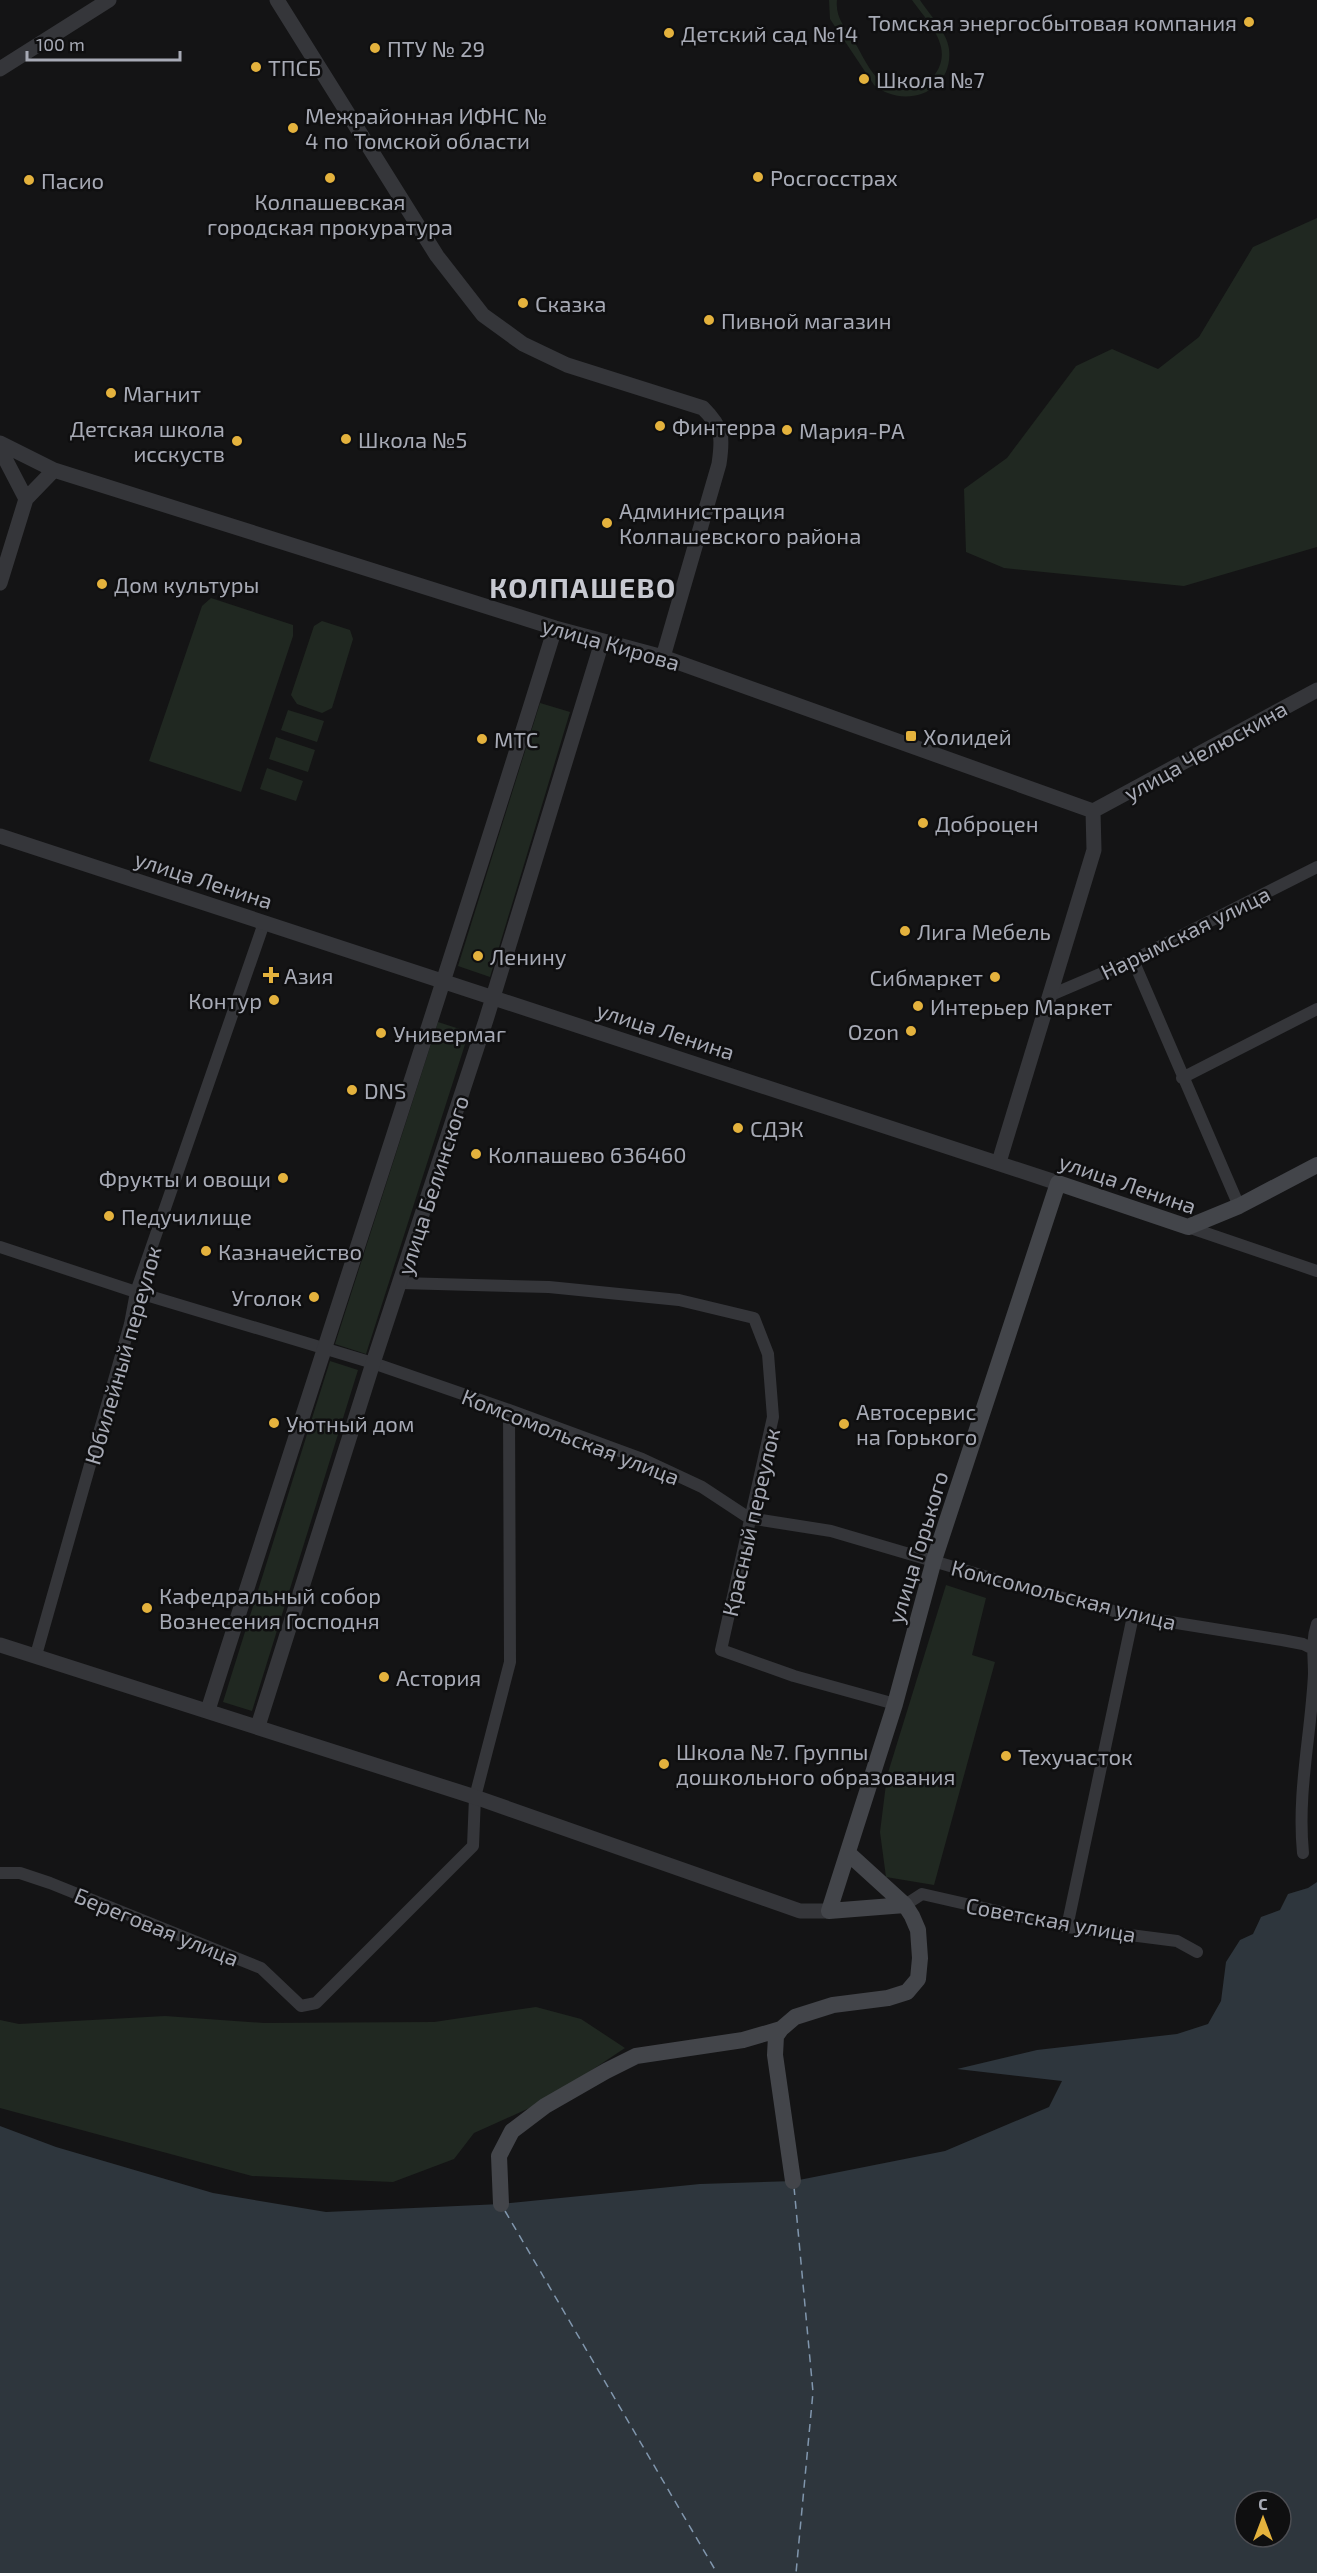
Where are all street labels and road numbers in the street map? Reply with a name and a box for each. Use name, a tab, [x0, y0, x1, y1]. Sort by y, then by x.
street label: улица Кирова	[539, 611, 683, 676]
street label: улица Челюскина	[1119, 694, 1292, 806]
street label: улица Ленина	[132, 845, 276, 914]
street label: Нарымская улица	[1096, 880, 1274, 985]
street label: улица Ленина	[594, 996, 738, 1065]
street label: улица Белинского	[391, 1092, 474, 1278]
street label: улица Ленина	[1056, 1147, 1200, 1220]
street label: Юбилейный переулок	[78, 1242, 167, 1468]
street label: Комсомольская улица	[458, 1383, 683, 1490]
street label: Красный переулок	[716, 1425, 785, 1619]
street label: улица Горького	[881, 1468, 953, 1627]
street label: Комсомольская улица	[949, 1553, 1179, 1635]
street label: Береговая улица	[71, 1881, 243, 1972]
street label: Советская улица	[964, 1891, 1138, 1948]

